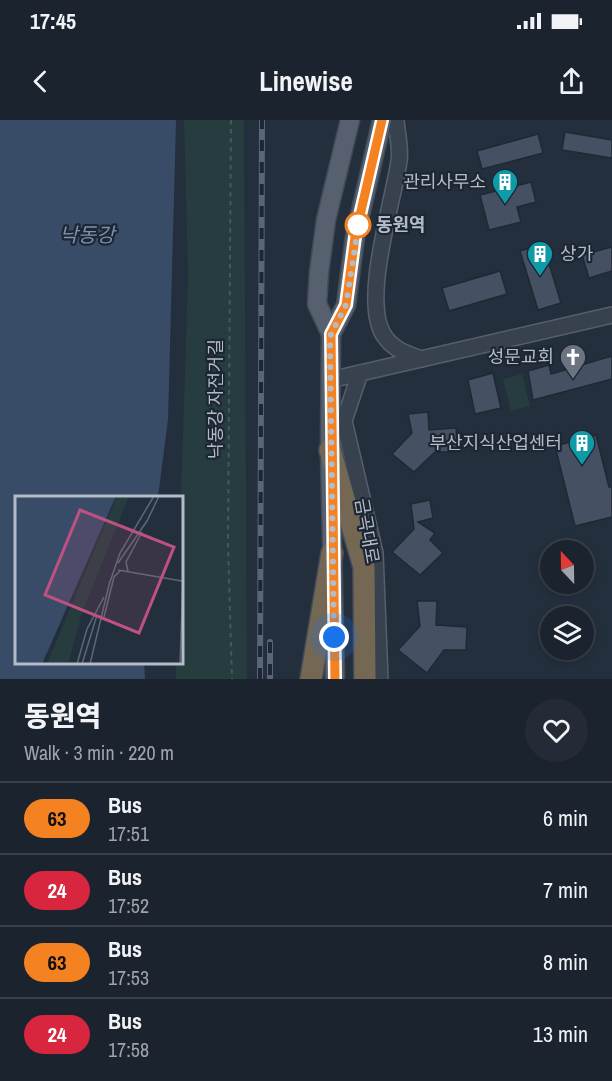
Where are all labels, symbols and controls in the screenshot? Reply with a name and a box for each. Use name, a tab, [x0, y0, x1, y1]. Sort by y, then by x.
text: 17:45	[30, 6, 76, 36]
text: Linewise	[259, 63, 353, 99]
icon: back	[24, 65, 57, 98]
icon: share	[555, 65, 588, 98]
building icon: 관리사무소	[490, 167, 520, 205]
place label: 관리사무소	[403, 169, 486, 194]
marker: 동원역	[345, 212, 371, 238]
place label: 동원역	[376, 212, 426, 237]
water label: 낙동강	[59, 221, 117, 248]
building icon: 상가	[525, 239, 555, 277]
place label: 상가	[560, 241, 594, 266]
street label: 낙동강 자전거길	[203, 339, 228, 459]
church icon: 성문교회	[558, 342, 588, 380]
place label: 성문교회	[488, 344, 554, 369]
building icon: 부산지식산업센터	[567, 428, 597, 466]
place label: 부산지식산업센터	[430, 430, 562, 455]
inset map	[15, 496, 183, 664]
street label: 금곡대로	[349, 496, 386, 566]
north arrow	[540, 540, 594, 594]
map controls	[540, 540, 594, 660]
button: layers	[540, 606, 594, 660]
your location	[319, 622, 349, 652]
text: 동원역	[24, 697, 101, 735]
button: heart	[525, 699, 588, 762]
text: Walk · 3 min · 220 m	[24, 739, 174, 766]
text: Bus	[108, 790, 142, 820]
text: 6 min	[543, 803, 588, 833]
text: 63	[47, 804, 67, 833]
text: 17:51	[108, 820, 149, 847]
text: Bus	[108, 862, 142, 892]
text: 7 min	[543, 875, 588, 905]
text: 24	[47, 876, 67, 905]
text: 17:52	[108, 892, 149, 919]
text: Bus	[108, 934, 142, 964]
text: 8 min	[543, 947, 588, 977]
text: 63	[47, 948, 67, 977]
text: 17:53	[108, 964, 149, 991]
text: Bus	[108, 1006, 142, 1036]
text: 13 min	[533, 1019, 588, 1049]
text: 24	[47, 1020, 67, 1049]
text: 17:58	[108, 1036, 149, 1063]

